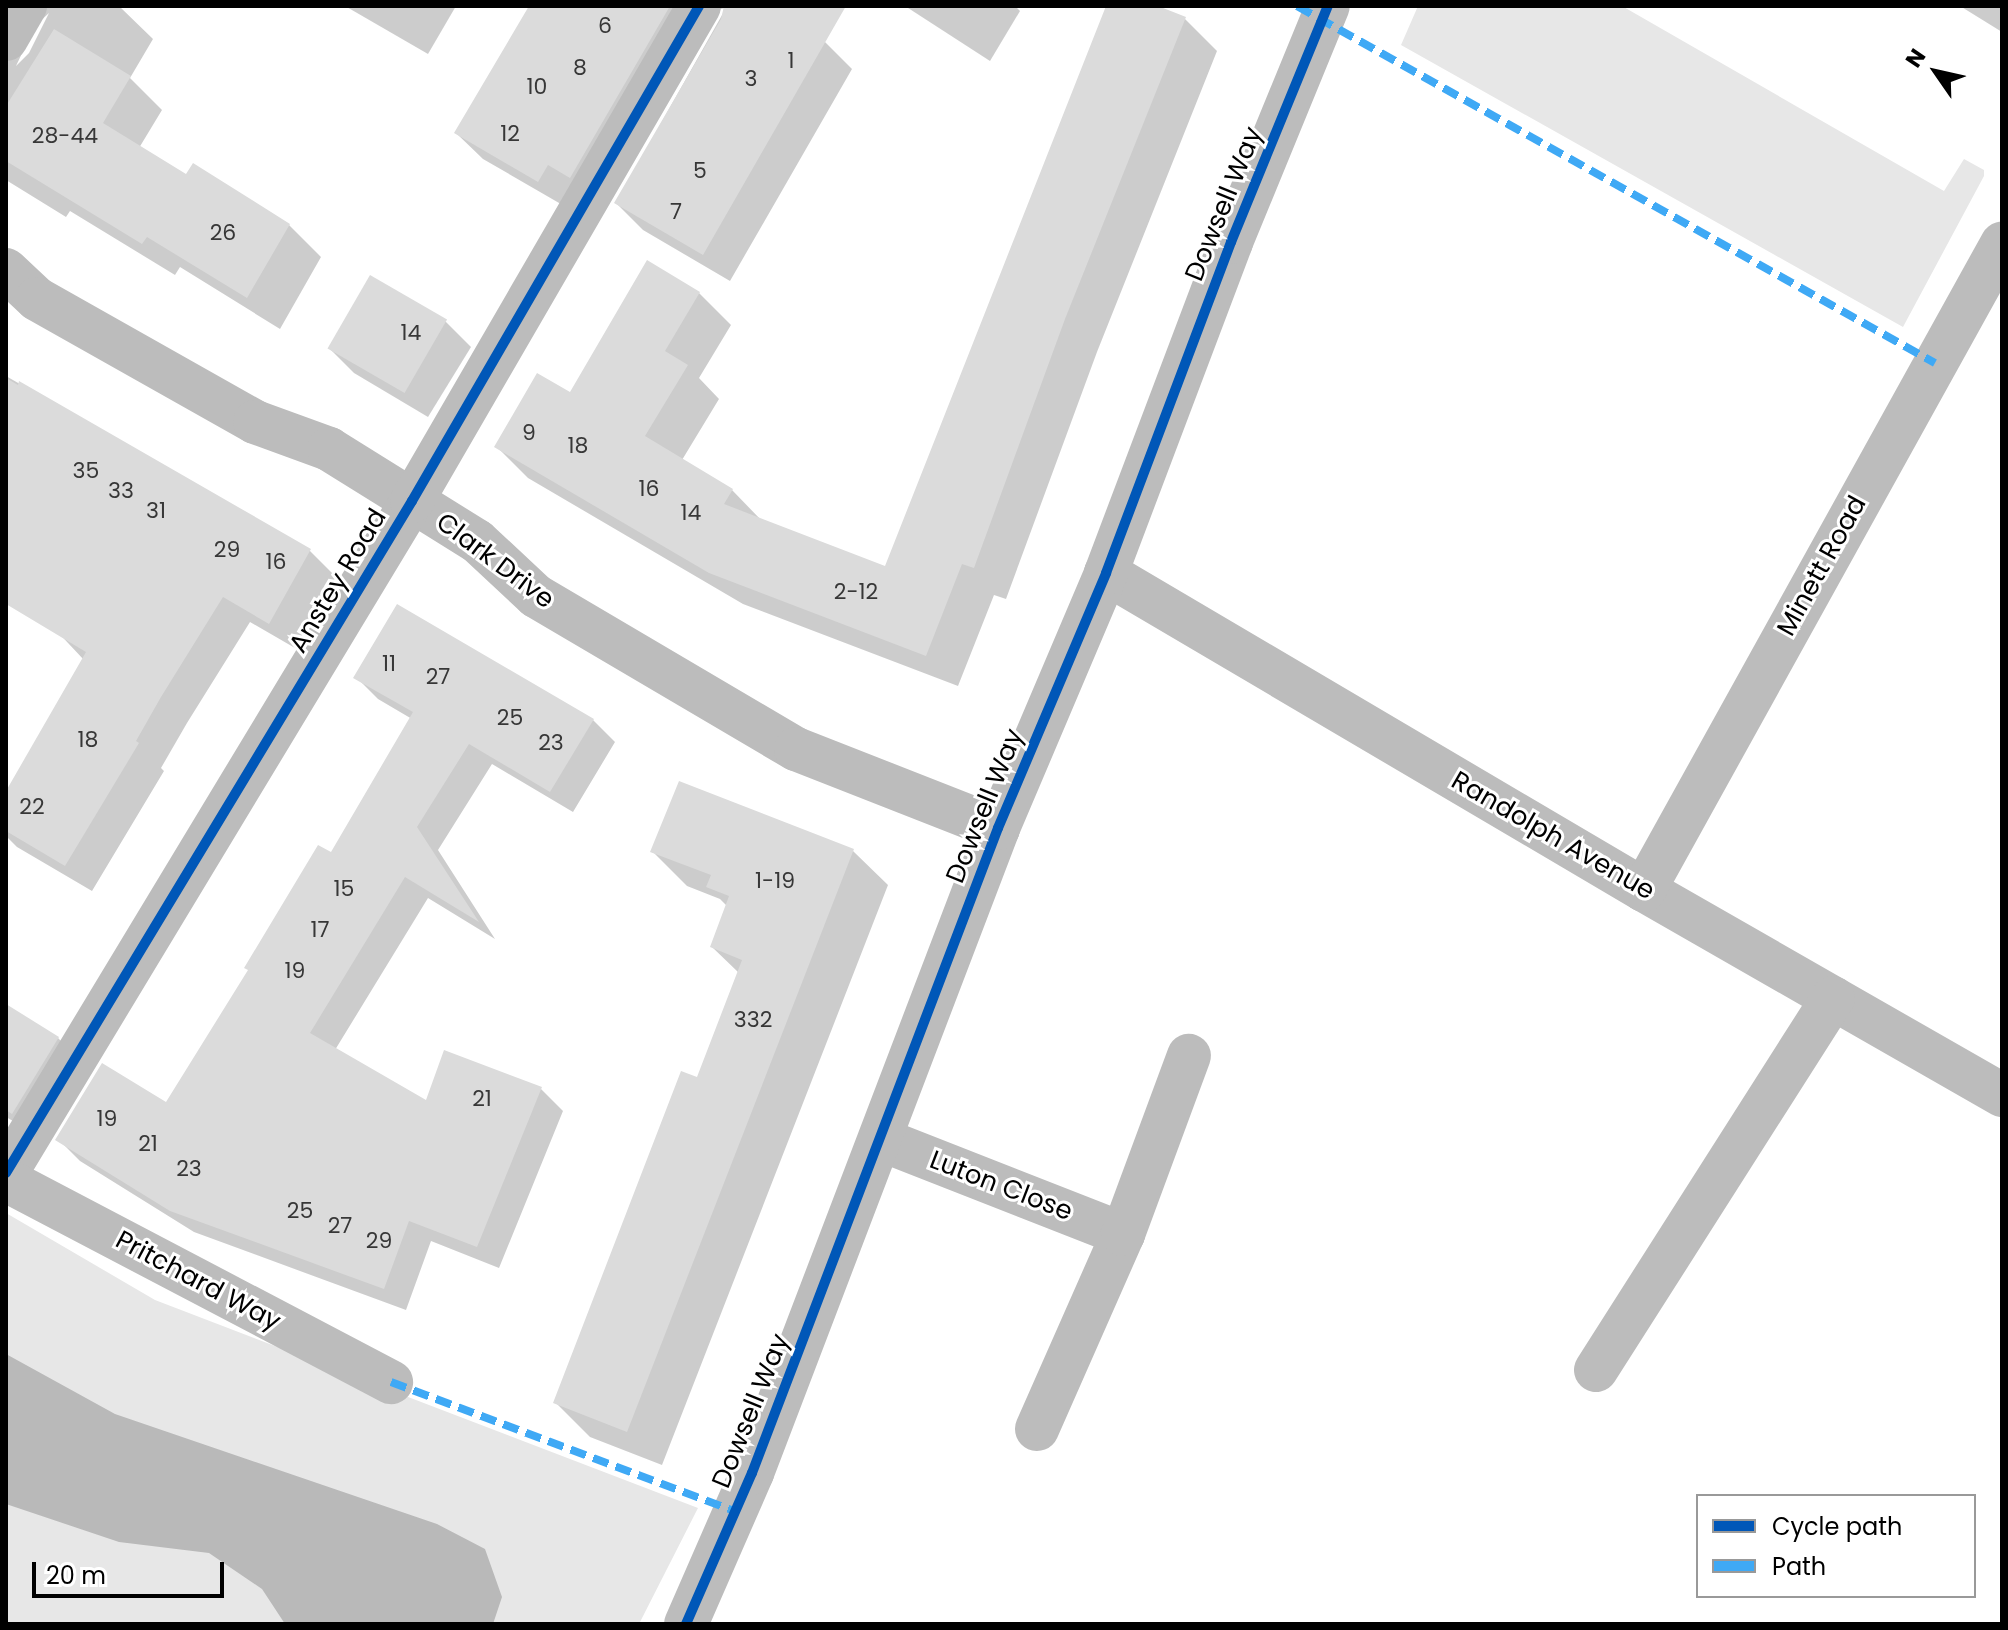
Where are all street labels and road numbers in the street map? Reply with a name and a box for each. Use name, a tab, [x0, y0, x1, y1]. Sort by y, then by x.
street label: Dowsell Way	[1179, 122, 1269, 286]
street label: Minett Road	[1771, 491, 1873, 641]
street label: Anstey Road	[283, 503, 393, 659]
street label: Clark Drive	[430, 507, 560, 615]
street label: Dowsell Way	[940, 724, 1030, 888]
street label: Randolph Avenue	[1446, 765, 1660, 907]
street label: Luton Close	[925, 1144, 1077, 1228]
street label: Pritchard Way	[110, 1224, 286, 1338]
street label: Dowsell Way	[706, 1329, 796, 1493]

